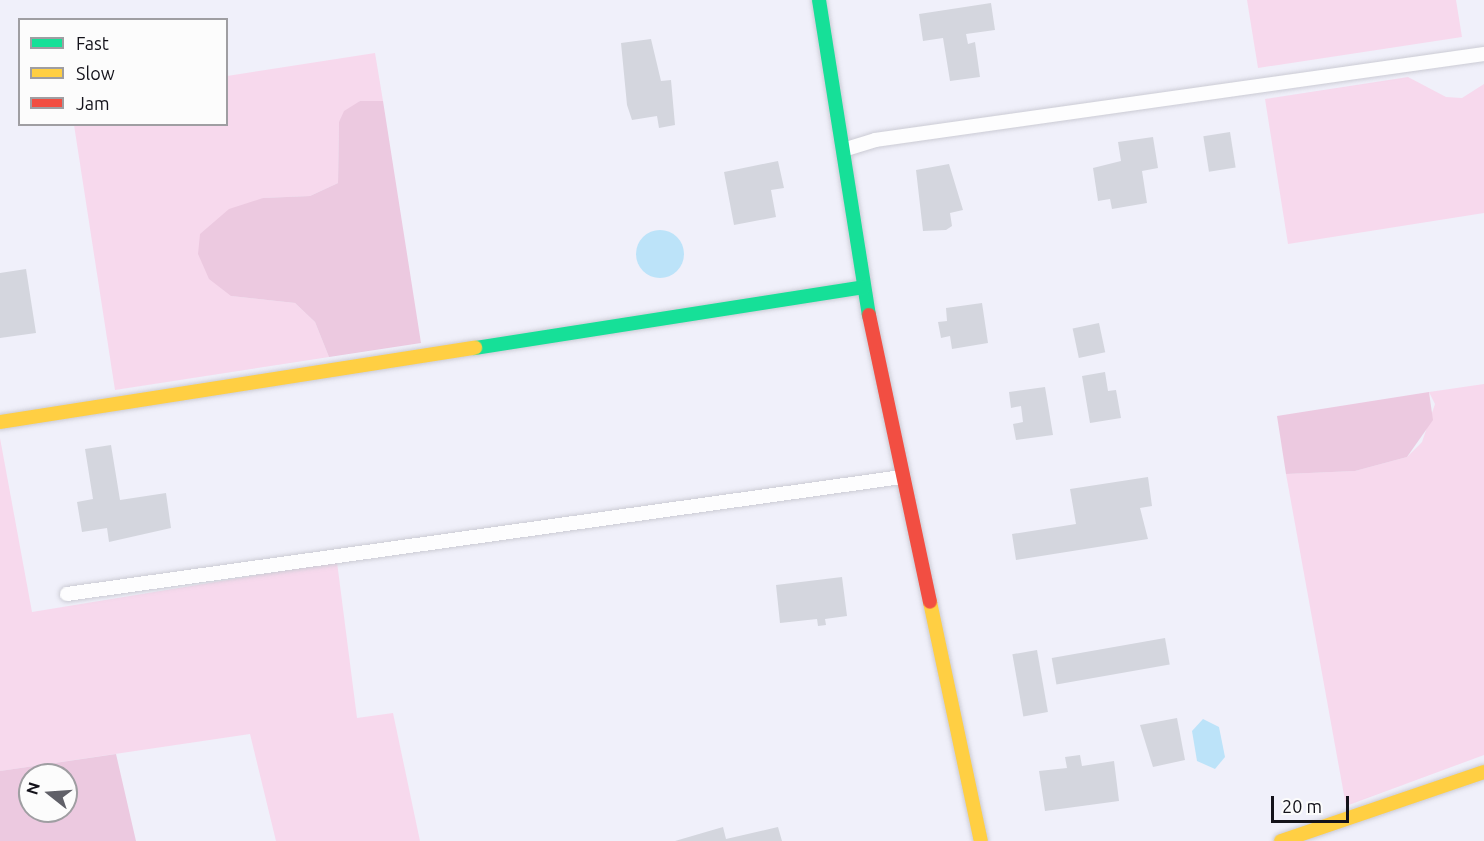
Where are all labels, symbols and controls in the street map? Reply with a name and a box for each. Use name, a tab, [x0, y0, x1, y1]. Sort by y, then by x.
legend	[18, 18, 228, 126]
text: Fast	[76, 33, 109, 53]
text: Slow	[76, 63, 115, 83]
text: Jam	[76, 93, 110, 113]
north arrow	[18, 763, 78, 823]
text: N	[22, 780, 43, 797]
scale bar	[1274, 784, 1352, 822]
text: 20 m	[1282, 796, 1322, 816]

